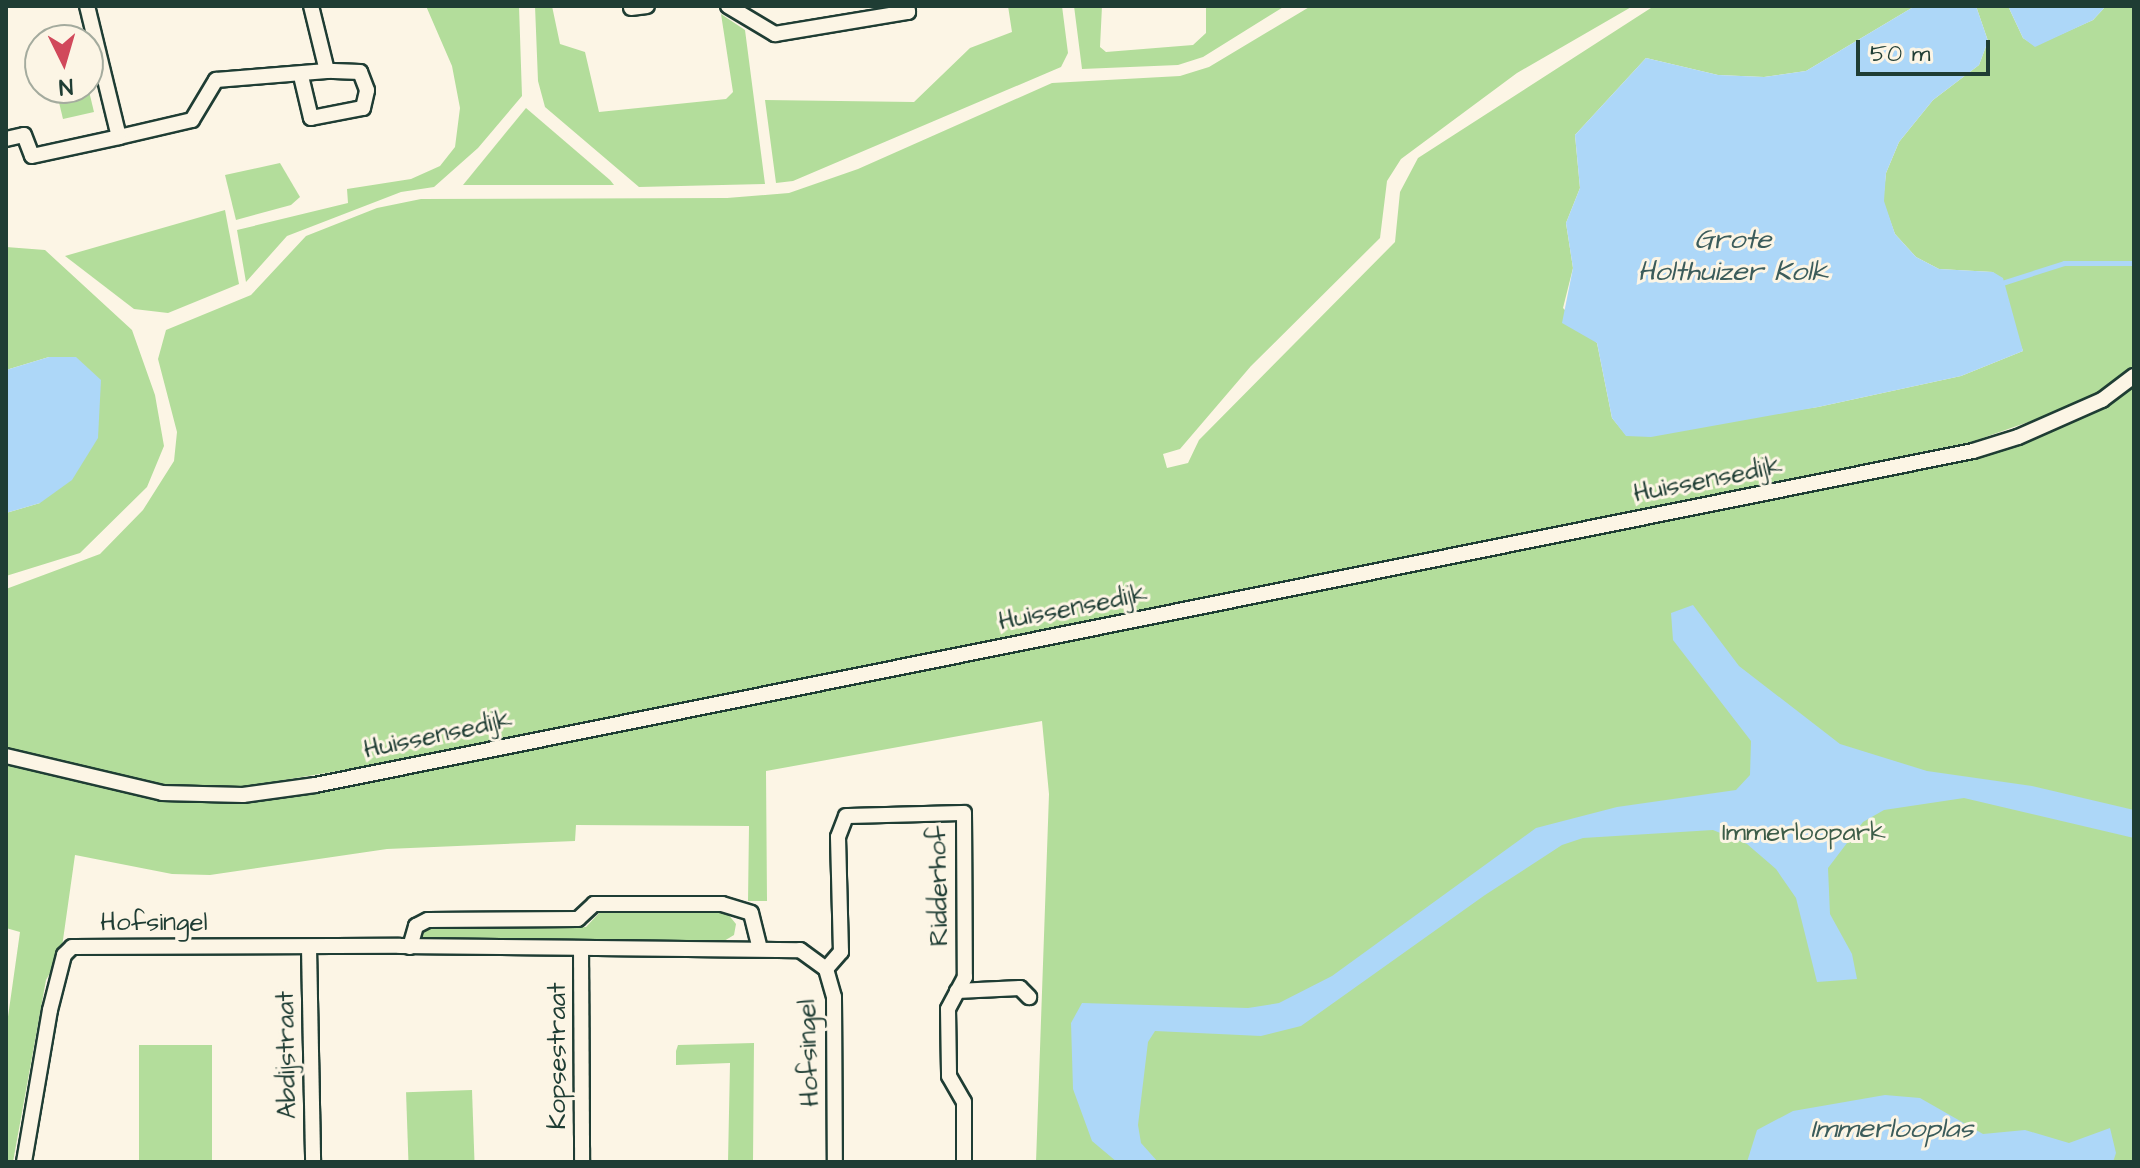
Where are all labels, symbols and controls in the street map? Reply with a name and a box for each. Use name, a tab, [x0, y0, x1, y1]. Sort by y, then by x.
north arrow	[24, 24, 104, 104]
scale bar	[1860, 24, 1994, 74]
text: 50 m	[1870, 37, 1930, 71]
text: N	[58, 70, 74, 102]
water label: Grote Holthuizer Kolk	[1638, 223, 1828, 289]
street label: Huissensedijk	[1631, 450, 1785, 510]
street label: Huissensedijk	[996, 578, 1150, 638]
street label: Huissensedijk	[361, 704, 515, 766]
park label: Immerloopark	[1722, 817, 1886, 849]
street label: Ridderhof	[922, 825, 956, 947]
street label: Hofsingel	[100, 907, 208, 939]
street label: Kopsestraat	[542, 983, 574, 1129]
street label: Abdijstraat	[270, 991, 304, 1119]
street label: Hofsingel	[792, 999, 826, 1107]
water label: Immerlooplas	[1811, 1112, 1973, 1146]

